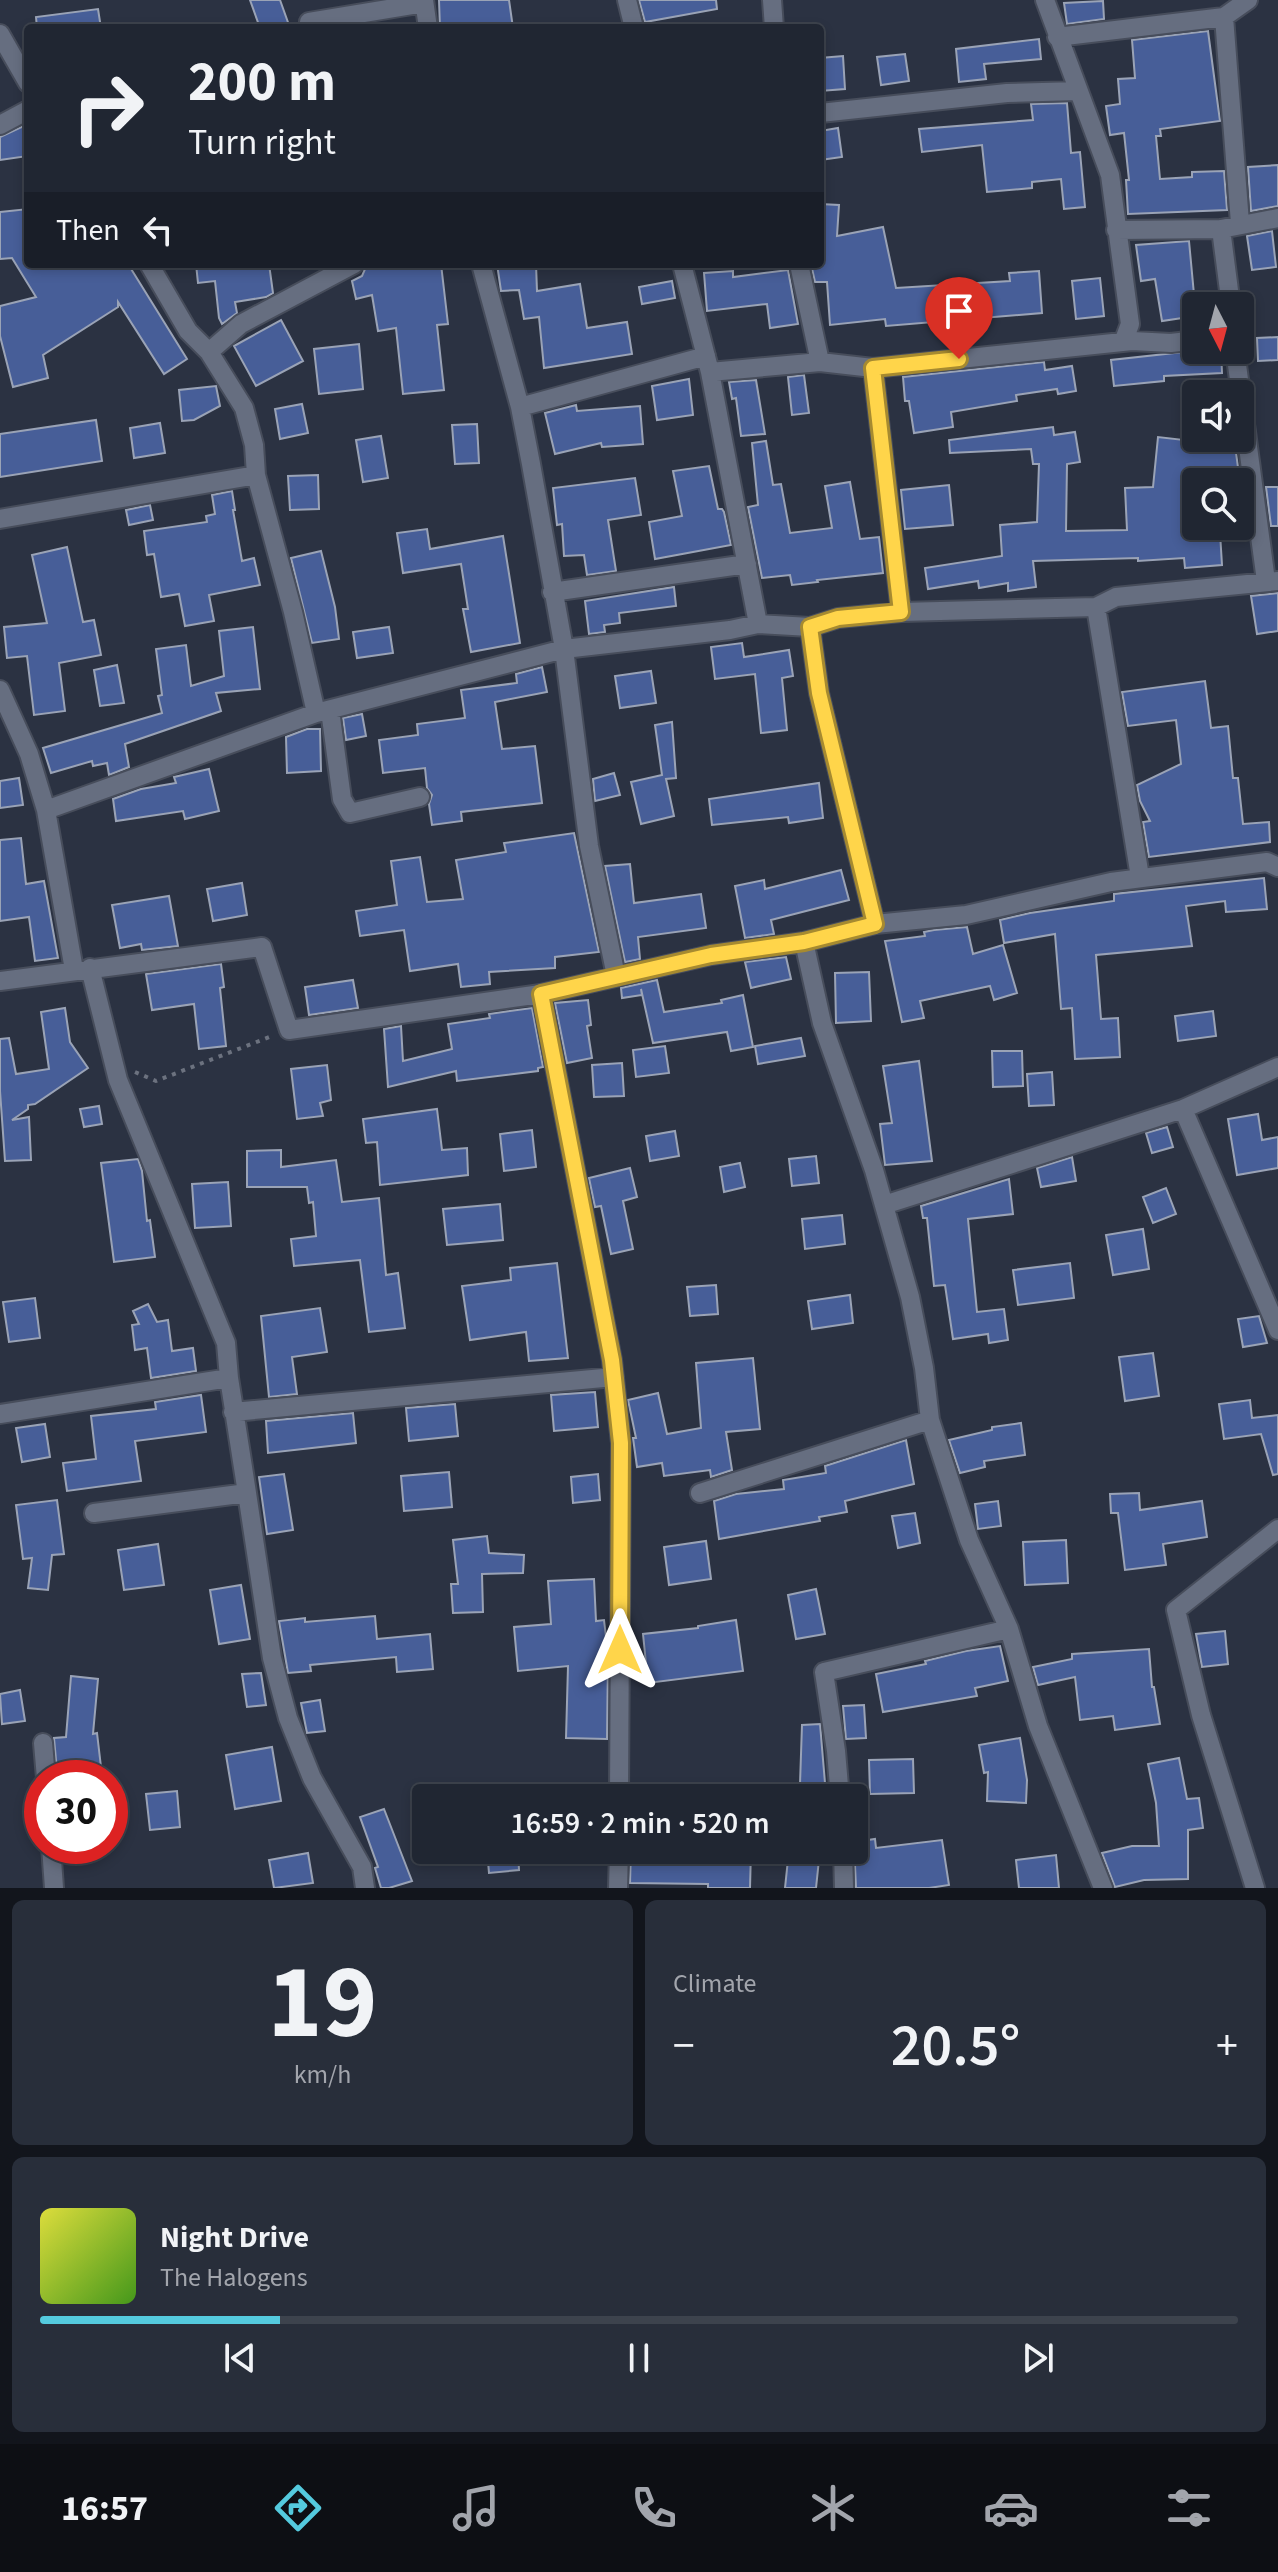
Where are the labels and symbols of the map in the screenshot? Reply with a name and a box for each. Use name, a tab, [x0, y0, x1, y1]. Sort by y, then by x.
pin	[925, 277, 993, 359]
north arrow	[1182, 292, 1254, 364]
position arrow	[578, 1608, 662, 1692]
speed limit sign: 30	[24, 1760, 128, 1864]

